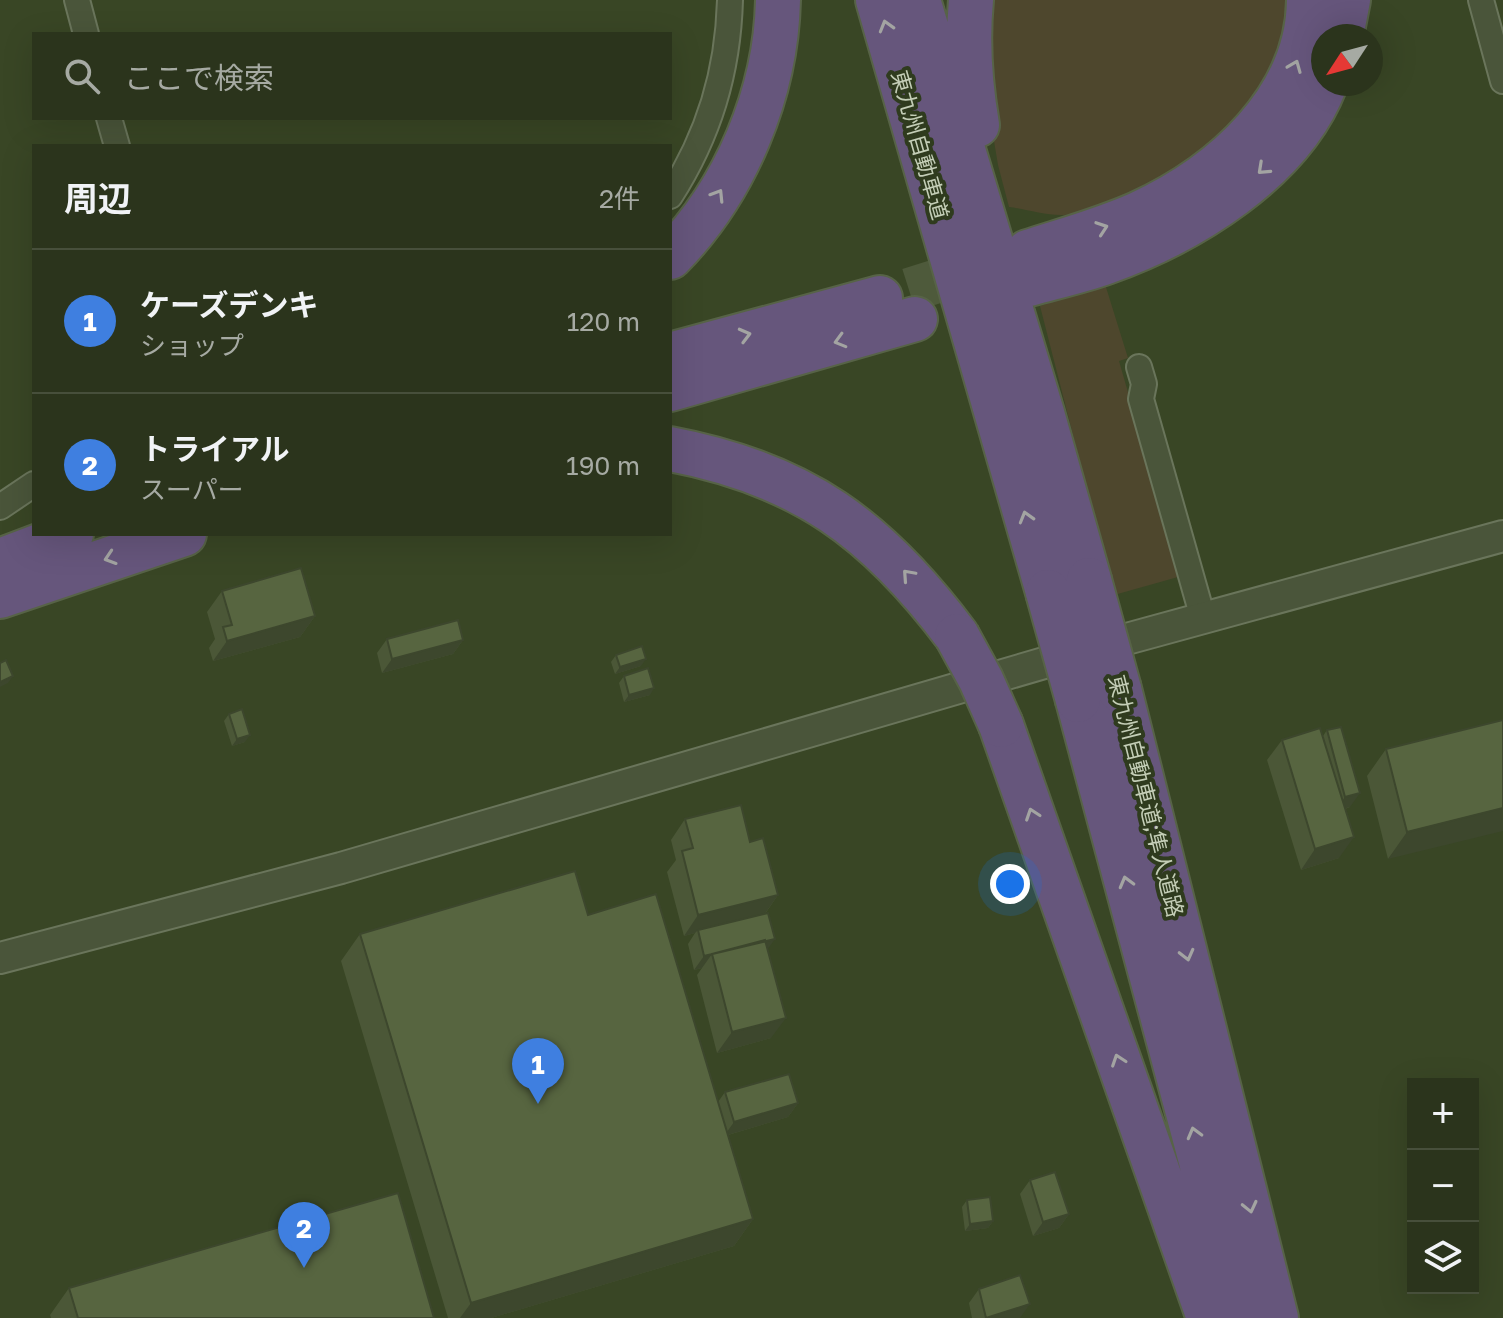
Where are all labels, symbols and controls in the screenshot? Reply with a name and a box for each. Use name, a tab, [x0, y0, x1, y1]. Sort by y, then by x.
one-way arrow	[879, 20, 895, 34]
north arrow	[1311, 24, 1383, 96]
search box	[32, 32, 672, 120]
icon: search	[60, 54, 104, 98]
text: ここで検索	[124, 60, 274, 96]
one-way arrow	[1285, 60, 1302, 74]
street label: 東九州自動車道	[886, 67, 955, 223]
one-way arrow	[1258, 159, 1272, 174]
text: 周辺	[64, 178, 132, 218]
text: 2件	[599, 183, 640, 214]
one-way arrow	[708, 190, 723, 204]
one-way arrow	[1094, 222, 1108, 238]
text: ケーズデンキ	[140, 287, 319, 323]
text: 1	[83, 306, 97, 337]
text: 120 m	[567, 306, 640, 337]
one-way arrow	[738, 327, 752, 344]
text: ショップ	[140, 330, 244, 361]
one-way arrow	[833, 331, 847, 348]
text: トライアル	[140, 431, 290, 467]
text: 2	[82, 450, 98, 481]
text: 190 m	[566, 450, 640, 481]
text: スーパー	[140, 474, 244, 505]
one-way arrow	[1019, 511, 1036, 525]
one-way arrow	[104, 549, 118, 565]
one-way arrow	[904, 570, 918, 585]
street label: 東九州自動車道;隼人道路	[1103, 672, 1190, 920]
one-way arrow	[1025, 808, 1041, 822]
your location	[990, 864, 1030, 904]
one-way arrow	[1119, 876, 1136, 889]
one-way arrow	[1177, 947, 1194, 961]
pin: 1	[512, 1038, 564, 1104]
one-way arrow	[1111, 1053, 1127, 1067]
map controls	[1407, 1078, 1479, 1294]
button: +	[1407, 1078, 1479, 1150]
one-way arrow	[1186, 1127, 1203, 1141]
button: −	[1407, 1150, 1479, 1222]
one-way arrow	[1241, 1200, 1258, 1213]
pin: 2	[278, 1202, 330, 1268]
button: layers	[1407, 1222, 1479, 1294]

